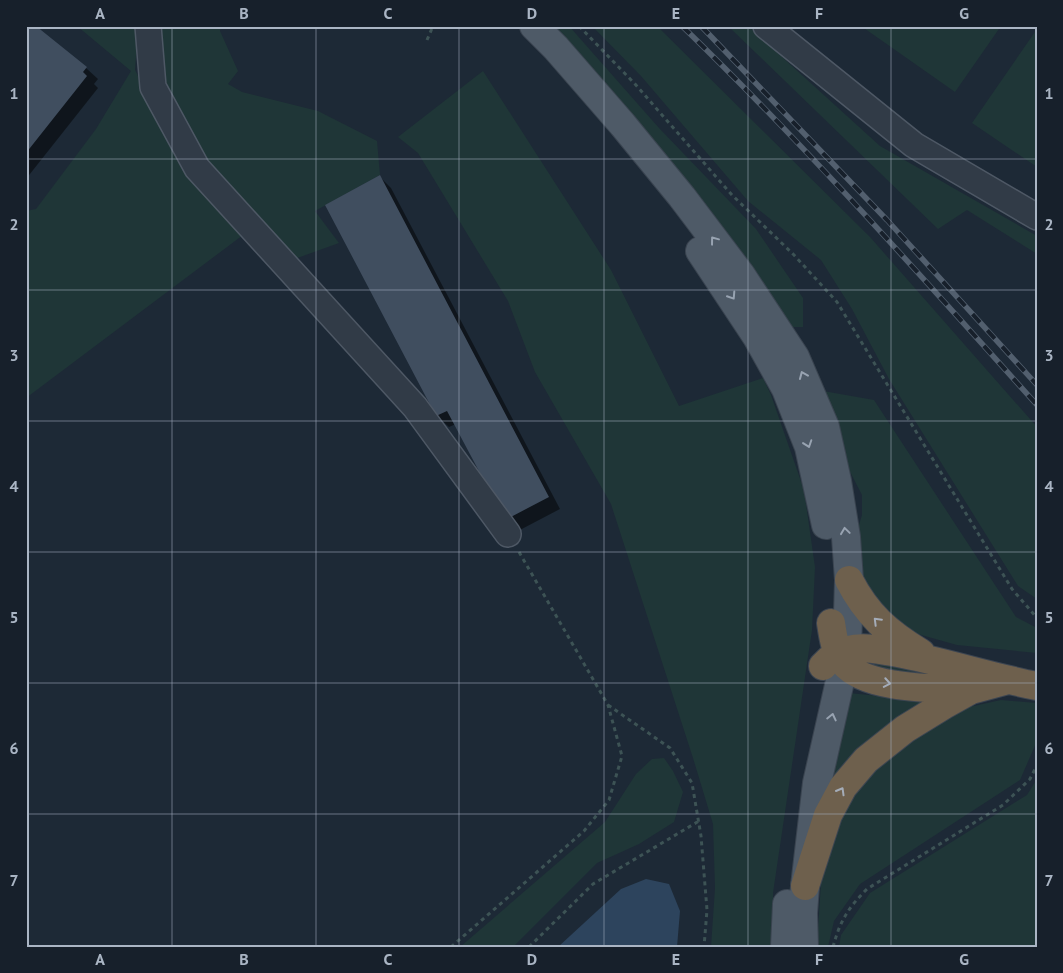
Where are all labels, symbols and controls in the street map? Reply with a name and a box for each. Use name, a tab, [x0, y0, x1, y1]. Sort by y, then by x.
text: A	[95, 3, 105, 23]
text: B	[239, 3, 249, 23]
text: C	[384, 3, 393, 23]
text: D	[527, 3, 537, 23]
text: E	[672, 3, 680, 23]
text: F	[815, 3, 823, 23]
text: G	[959, 3, 969, 23]
text: 1	[9, 83, 19, 103]
text: 1	[1044, 83, 1054, 103]
text: 2	[9, 214, 19, 234]
text: 2	[1044, 214, 1054, 234]
one-way arrow	[711, 236, 720, 245]
one-way arrow	[725, 291, 735, 300]
text: 3	[9, 345, 19, 365]
text: 3	[1044, 345, 1054, 365]
one-way arrow	[798, 371, 809, 380]
one-way arrow	[802, 439, 812, 448]
text: 4	[9, 476, 19, 496]
text: 4	[1044, 476, 1054, 496]
one-way arrow	[840, 527, 851, 535]
text: 5	[9, 607, 19, 627]
text: 5	[1044, 607, 1054, 627]
one-way arrow	[874, 617, 883, 626]
one-way arrow	[883, 677, 891, 688]
one-way arrow	[826, 712, 837, 721]
text: 6	[9, 738, 19, 758]
text: 6	[1044, 738, 1054, 758]
one-way arrow	[834, 788, 844, 797]
text: 7	[9, 870, 19, 890]
text: 7	[1044, 870, 1054, 890]
text: A	[95, 949, 105, 969]
text: B	[239, 949, 249, 969]
text: C	[384, 949, 393, 969]
text: D	[527, 949, 537, 969]
text: E	[672, 949, 680, 969]
text: F	[815, 949, 823, 969]
text: G	[959, 949, 969, 969]

